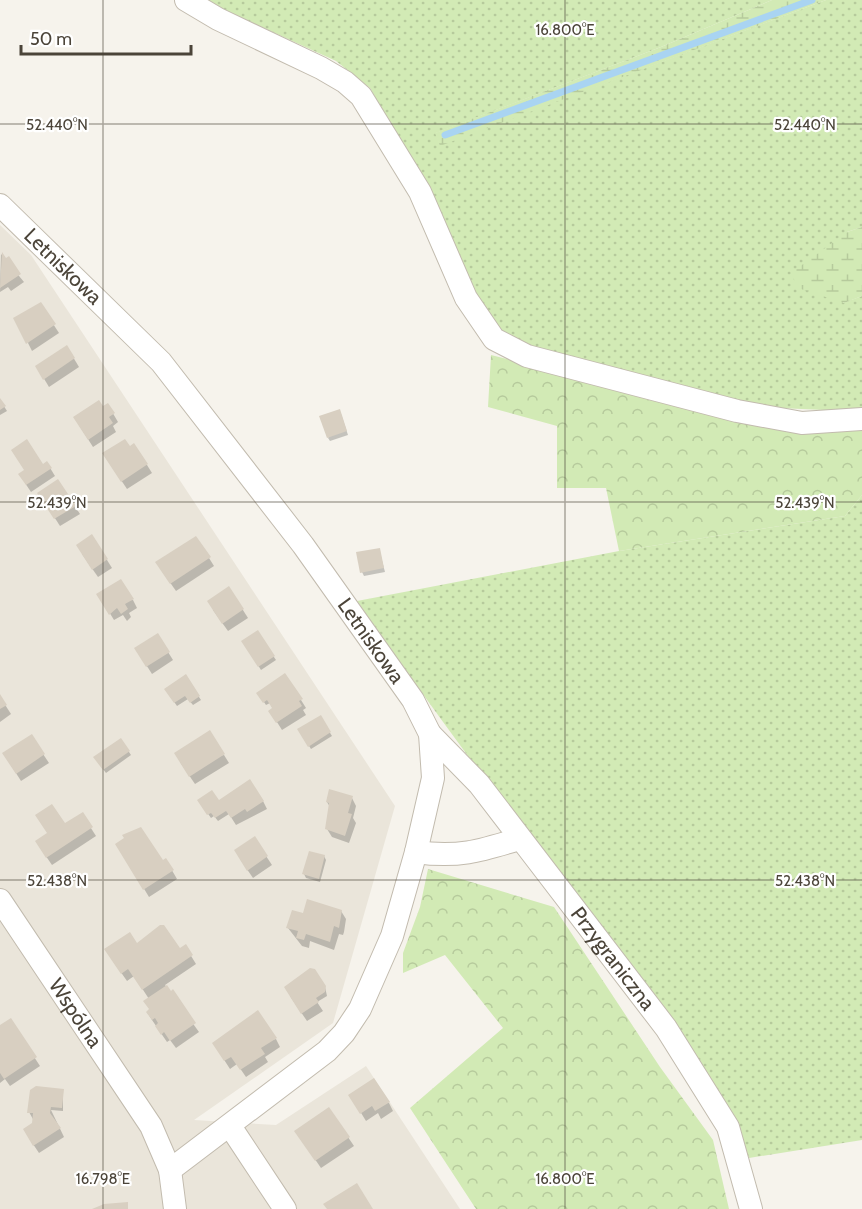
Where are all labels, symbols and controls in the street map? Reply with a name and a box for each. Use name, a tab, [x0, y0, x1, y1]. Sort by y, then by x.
scale bar	[21, 18, 190, 56]
text: 16.800°E	[535, 21, 595, 39]
text: 50 m	[30, 28, 72, 50]
text: 52.440°N	[26, 116, 88, 134]
text: 52.440°N	[774, 116, 836, 134]
street label: Letniskowa	[19, 223, 107, 309]
text: 52.439°N	[27, 494, 87, 512]
text: 52.439°N	[775, 494, 835, 512]
street label: Letniskowa	[333, 593, 410, 688]
text: 52.438°N	[27, 872, 87, 890]
text: 52.438°N	[775, 872, 835, 890]
street label: Przygraniczna	[566, 902, 661, 1015]
street label: Wspólna	[44, 973, 108, 1052]
text: 16.798°E	[76, 1170, 130, 1188]
text: 16.800°E	[535, 1170, 595, 1188]

